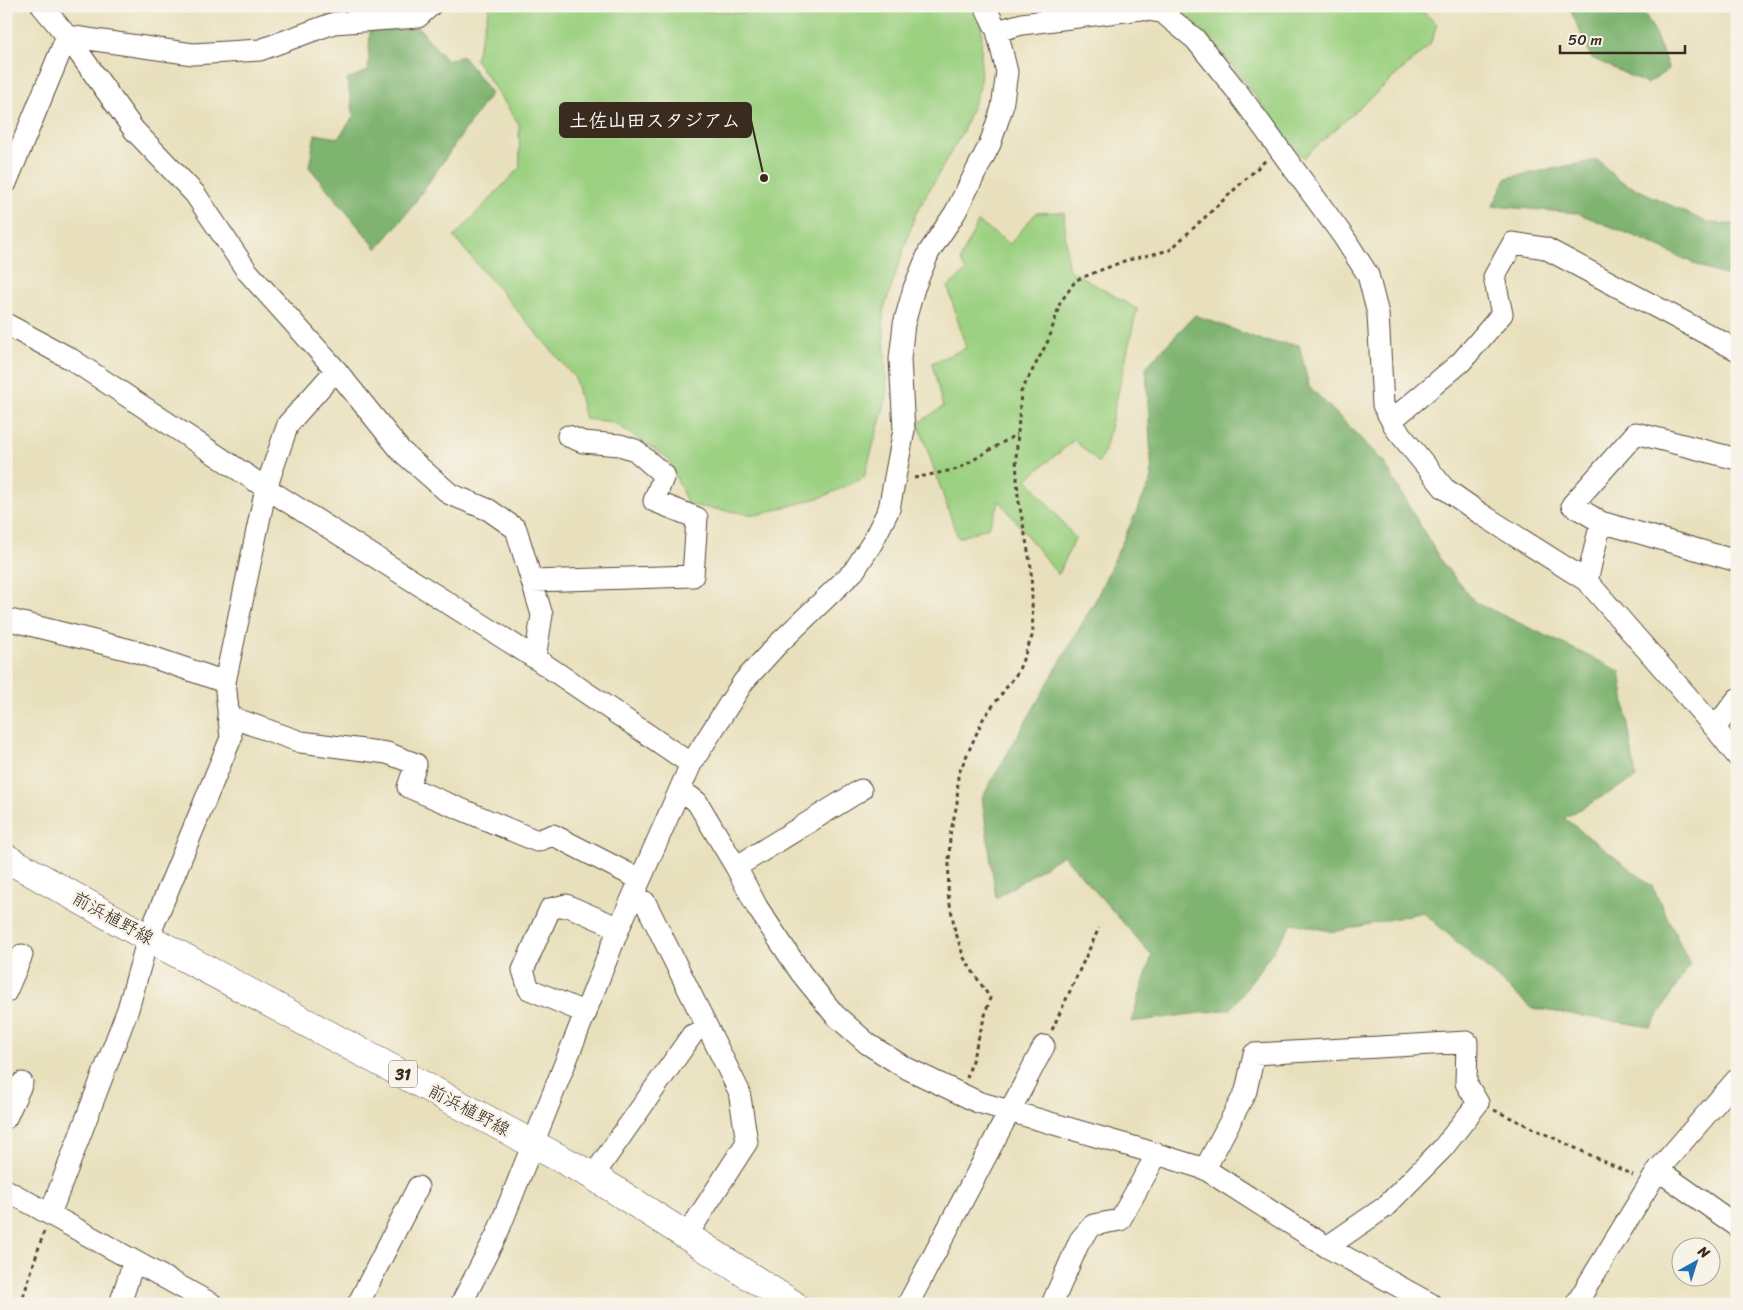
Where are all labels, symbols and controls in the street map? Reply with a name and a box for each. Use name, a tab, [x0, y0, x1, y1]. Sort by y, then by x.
scale bar	[1560, 22, 1686, 54]
text: 50 m	[1568, 27, 1603, 53]
callout: 土佐山田スタジアム	[560, 103, 751, 137]
text: 土佐山田スタジアム	[569, 104, 741, 137]
street label: 前浜植野線	[66, 882, 160, 954]
road number: 31	[389, 1060, 417, 1088]
street label: 前浜植野線	[422, 1075, 516, 1145]
north arrow	[1670, 1238, 1720, 1288]
text: N	[1691, 1239, 1716, 1265]

